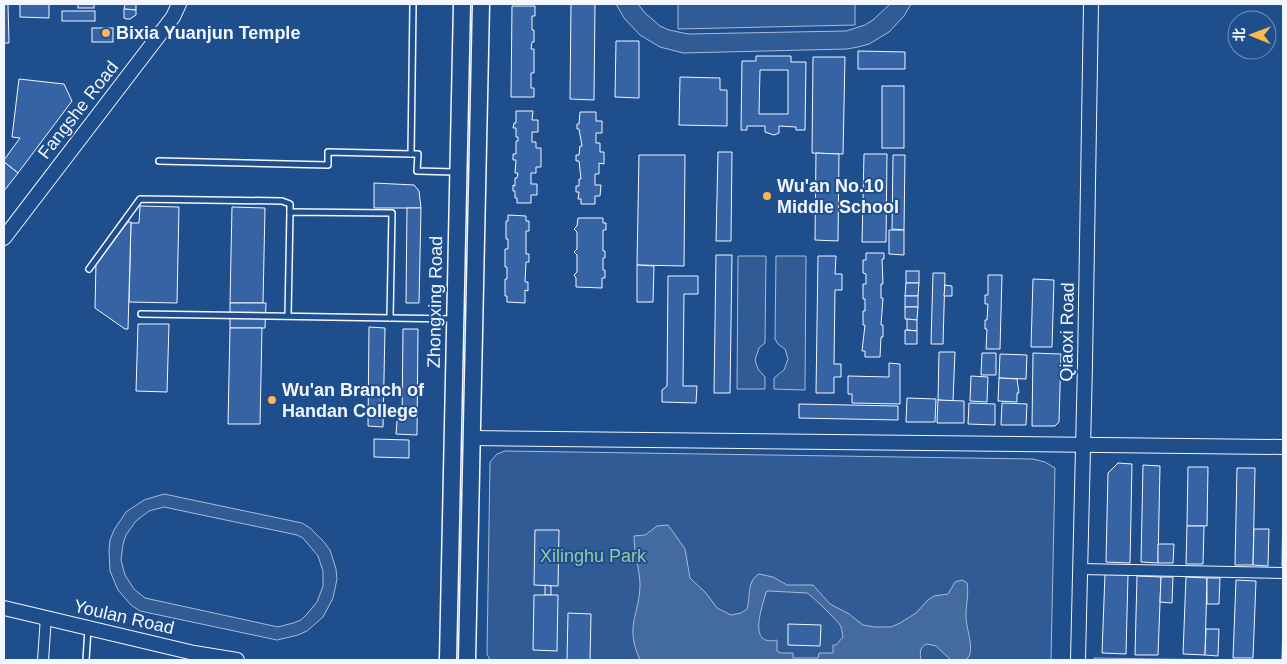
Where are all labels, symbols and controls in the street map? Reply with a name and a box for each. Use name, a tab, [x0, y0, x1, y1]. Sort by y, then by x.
north arrow	[1227, 10, 1277, 60]
place label: Bixia Yuanjun Temple	[116, 23, 300, 43]
marker: Bixia Yuanjun Temple	[100, 27, 112, 39]
text: 北	[1231, 28, 1247, 42]
street label: Fangshe Road	[34, 57, 122, 163]
place label: Wu'an No.10 Middle School	[777, 176, 899, 217]
marker: Wu'an No.10 Middle School	[761, 190, 773, 202]
street label: Zhongxing Road	[424, 236, 446, 368]
street label: Qiaoxi Road	[1056, 282, 1078, 382]
place label: Wu'an Branch of Handan College	[282, 380, 425, 421]
marker: Wu'an Branch of Handan College	[266, 394, 278, 406]
park label: Xilinghu Park	[540, 546, 647, 566]
street label: Youlan Road	[72, 596, 176, 638]

